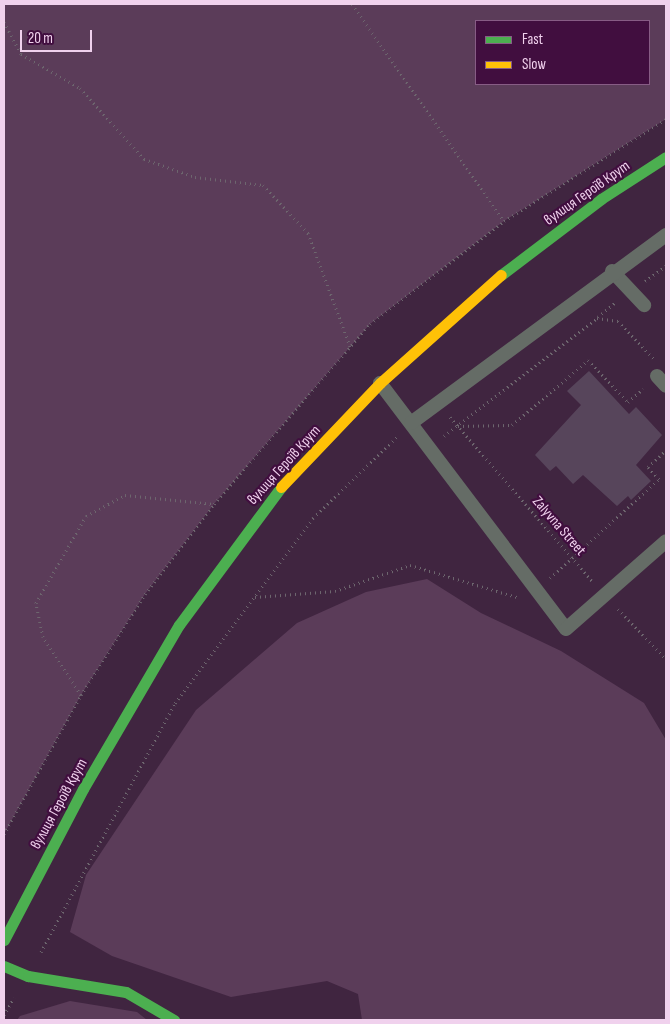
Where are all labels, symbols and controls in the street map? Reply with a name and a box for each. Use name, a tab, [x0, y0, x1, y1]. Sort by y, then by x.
scale bar	[22, 20, 95, 52]
legend	[475, 20, 650, 85]
text: 20 m	[28, 29, 53, 48]
text: Fast	[522, 30, 543, 49]
text: Slow	[522, 55, 546, 74]
street label: вулиця Героїв Крут	[541, 157, 633, 229]
street label: вулиця Героїв Крут	[244, 422, 324, 508]
street label: Zalyvna Street	[528, 493, 590, 559]
street label: вулиця Героїв Крут	[27, 756, 91, 852]

